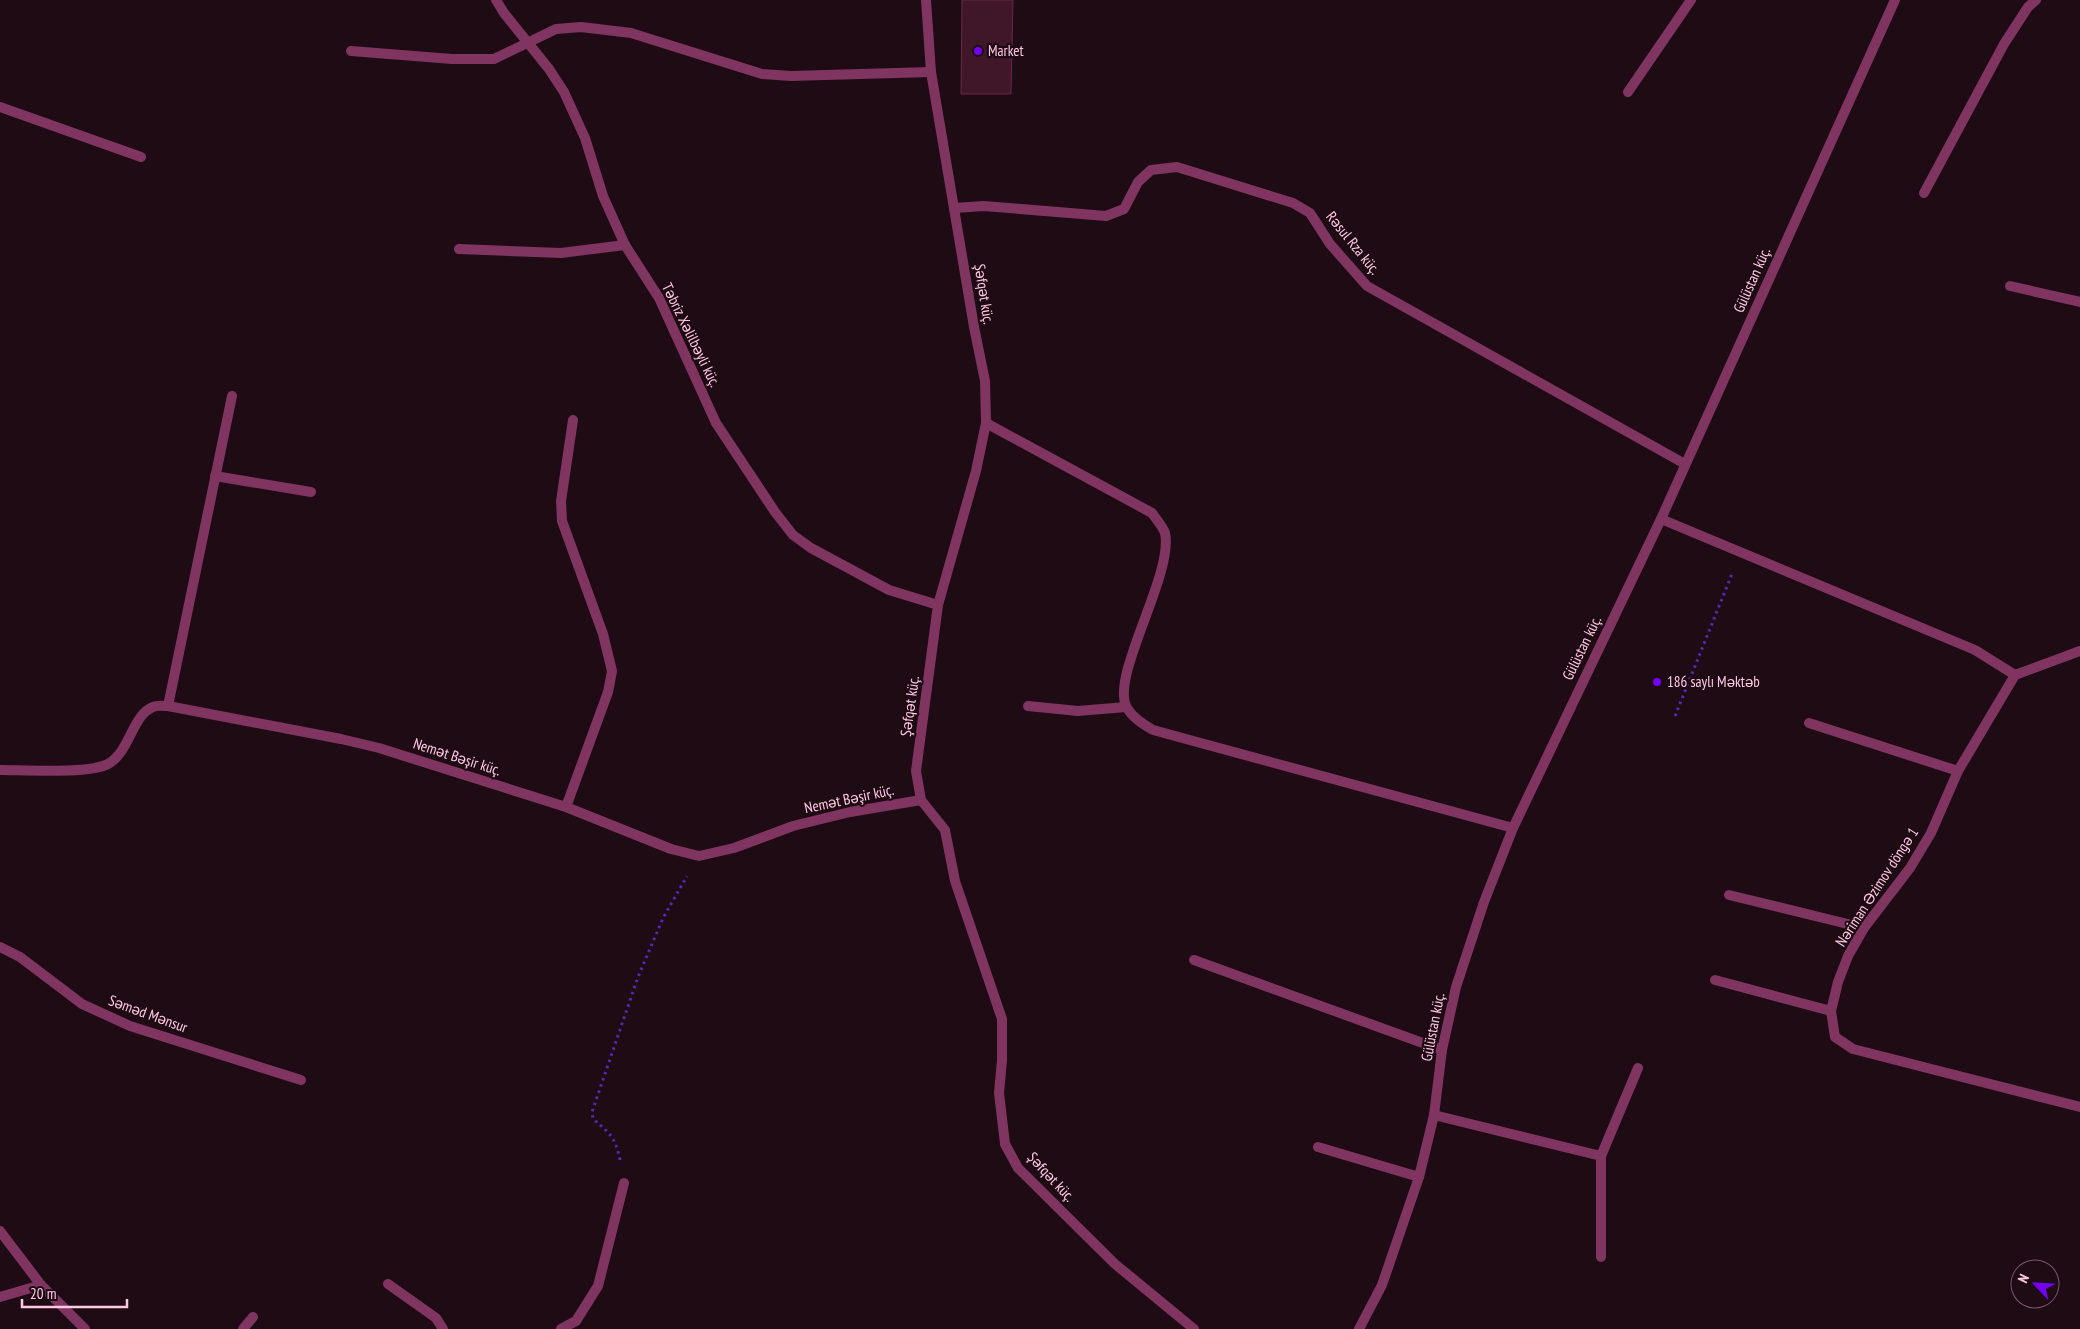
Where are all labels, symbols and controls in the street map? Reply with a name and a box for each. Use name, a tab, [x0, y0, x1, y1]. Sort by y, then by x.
place label: Market	[988, 41, 1024, 60]
marker: Market	[972, 45, 984, 57]
street label: Rəsul Rza küç.	[1322, 207, 1385, 278]
street label: Gülüstan küç.	[1729, 244, 1774, 315]
street label: Şəfqət küç.	[970, 262, 999, 326]
street label: Təbriz Xəlilbəyli küç.	[658, 280, 725, 390]
street label: Gülüstan küç.	[1558, 612, 1605, 683]
place label: 186 saylı Məktəb	[1667, 672, 1760, 691]
street label: Şəfqət küç.	[896, 674, 923, 737]
marker: 186 saylı Məktəb	[1651, 676, 1663, 688]
street label: Nemət Bəşir küç.	[411, 733, 504, 780]
street label: Nemət Bəşir küç.	[802, 780, 896, 817]
street label: Nəriman Əzimov döngə 1	[1831, 824, 1922, 950]
street label: Səməd Mənsur	[106, 990, 191, 1037]
street label: Gülüstan küç.	[1417, 991, 1448, 1063]
street label: Şəfqət küç.	[1024, 1148, 1079, 1206]
north arrow	[2010, 1259, 2060, 1309]
text: N	[2013, 1271, 2033, 1286]
scale bar	[22, 1276, 128, 1308]
text: 20 m	[30, 1284, 56, 1303]

